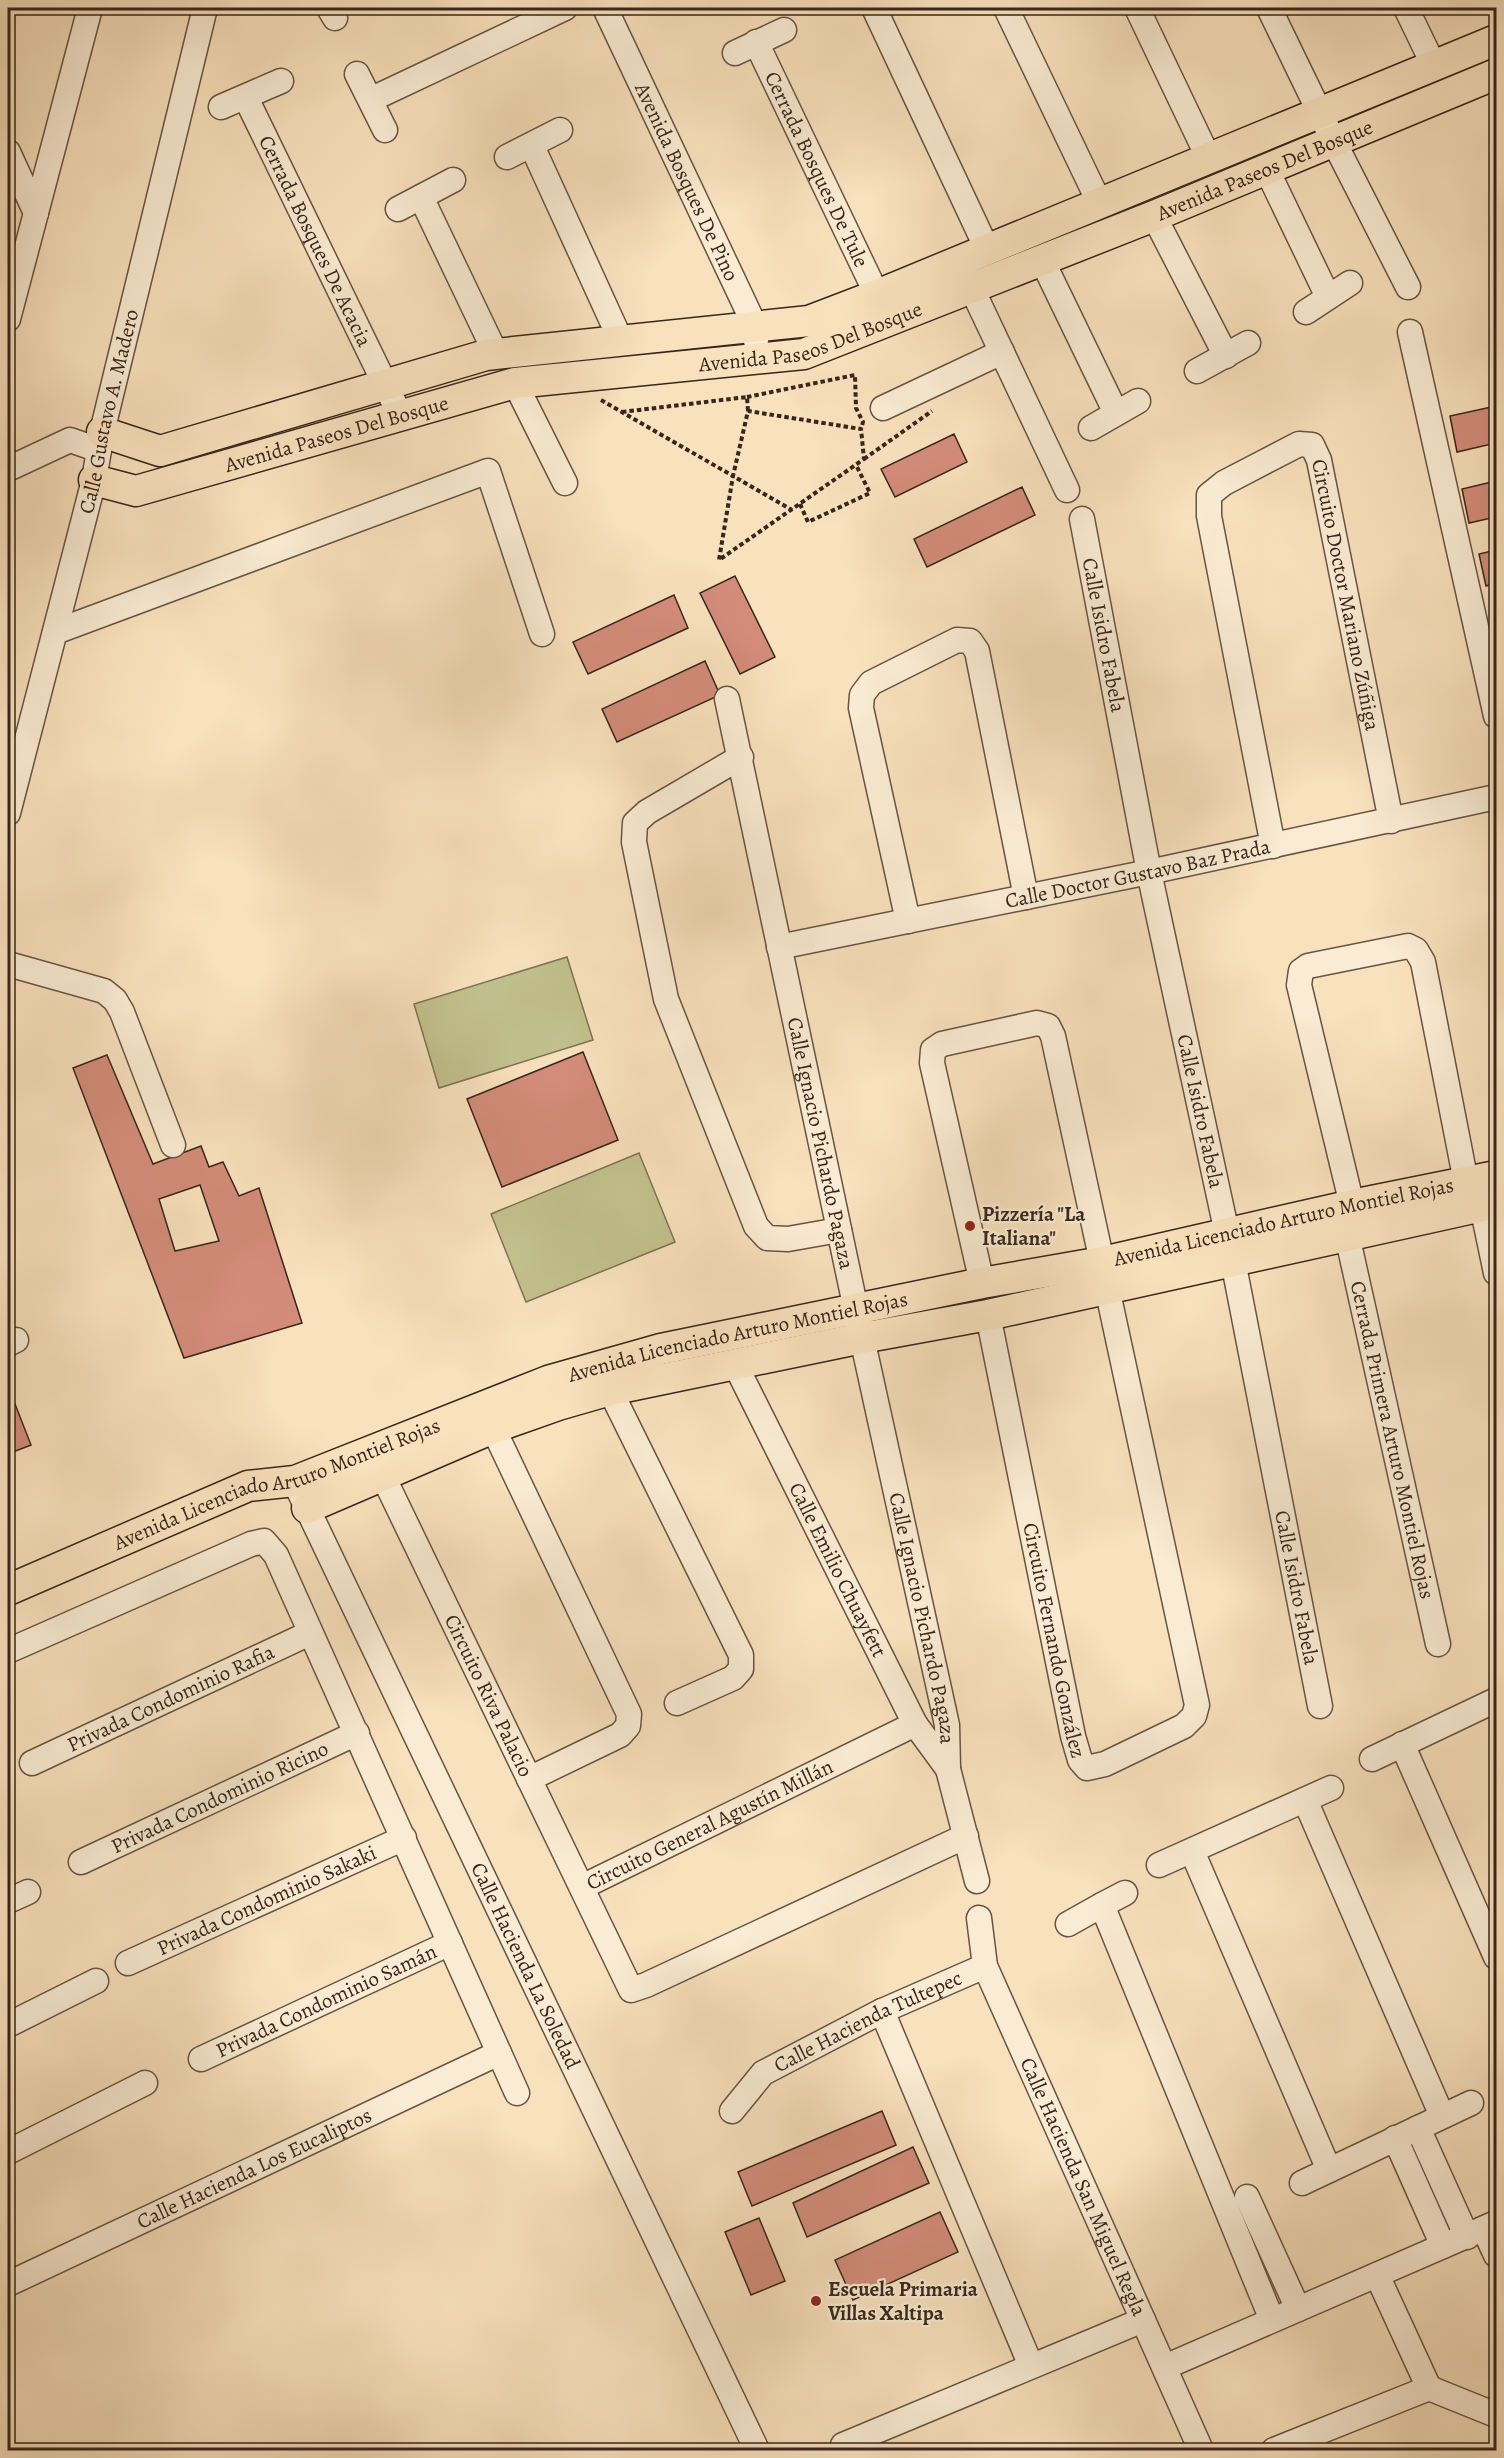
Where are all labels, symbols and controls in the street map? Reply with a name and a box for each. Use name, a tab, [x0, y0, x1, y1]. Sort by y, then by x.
street label: Cerrada Bosques De Tule	[758, 67, 876, 272]
street label: Avenida Bosques De Pino	[628, 77, 746, 285]
street label: Avenida Paseos Del Bosque	[1152, 113, 1377, 228]
street label: Cerrada Bosques De Acacia	[252, 131, 379, 352]
street label: Avenida Paseos Del Bosque	[697, 295, 926, 379]
street label: Calle Gustavo A. Madero	[72, 306, 145, 517]
street label: Avenida Paseos Del Bosque	[221, 389, 452, 479]
street label: Circuito Doctor Mariano Zúñiga	[1305, 457, 1387, 733]
street label: Calle Isidro Fabela	[1076, 555, 1132, 715]
street label: Calle Doctor Gustavo Baz Prada	[1002, 832, 1273, 915]
street label: Calle Ignacio Pichardo Pagaza	[781, 1015, 861, 1272]
street label: Calle Isidro Fabela	[1170, 1032, 1231, 1191]
street label: Avenida Licenciado Arturo Montiel Rojas	[1110, 1171, 1456, 1273]
place label: Pizzería "La Italiana"	[982, 1200, 1086, 1252]
marker: Pizzería "La Italiana"	[963, 1219, 977, 1233]
street label: Cerrada Primera Arturo Montiel Rojas	[1344, 1278, 1442, 1602]
street label: Avenida Licenciado Arturo Montiel Rojas	[564, 1285, 910, 1389]
street label: Avenida Licenciado Arturo Montiel Rojas	[108, 1411, 444, 1557]
street label: Calle Emilio Chuayfett	[782, 1478, 893, 1662]
street label: Calle Ignacio Pichardo Pagaza	[882, 1490, 961, 1745]
street label: Calle Isidro Fabela	[1268, 1508, 1326, 1667]
street label: Circuito Fernando González	[1016, 1520, 1093, 1761]
street label: Circuito Riva Palacio	[438, 1610, 540, 1781]
street label: Privada Condominio Rafia	[62, 1638, 279, 1759]
street label: Privada Condominio Ricino	[106, 1734, 333, 1860]
street label: Circuito General Agustín Millán	[581, 1752, 838, 1897]
street label: Privada Condominio Sakaki	[152, 1838, 381, 1962]
street label: Calle Hacienda La Soledad	[464, 1858, 587, 2074]
street label: Privada Condominio Samán	[211, 1937, 441, 2064]
street label: Calle Hacienda Tultepec	[769, 1964, 966, 2079]
street label: Calle Hacienda San Miguel Regla	[1014, 2053, 1153, 2321]
street label: Calle Hacienda Los Eucaliptos	[132, 2101, 376, 2236]
place label: Escuela Primaria Villas Xaltipa	[827, 2275, 979, 2327]
marker: Escuela Primaria Villas Xaltipa	[809, 2294, 823, 2308]

